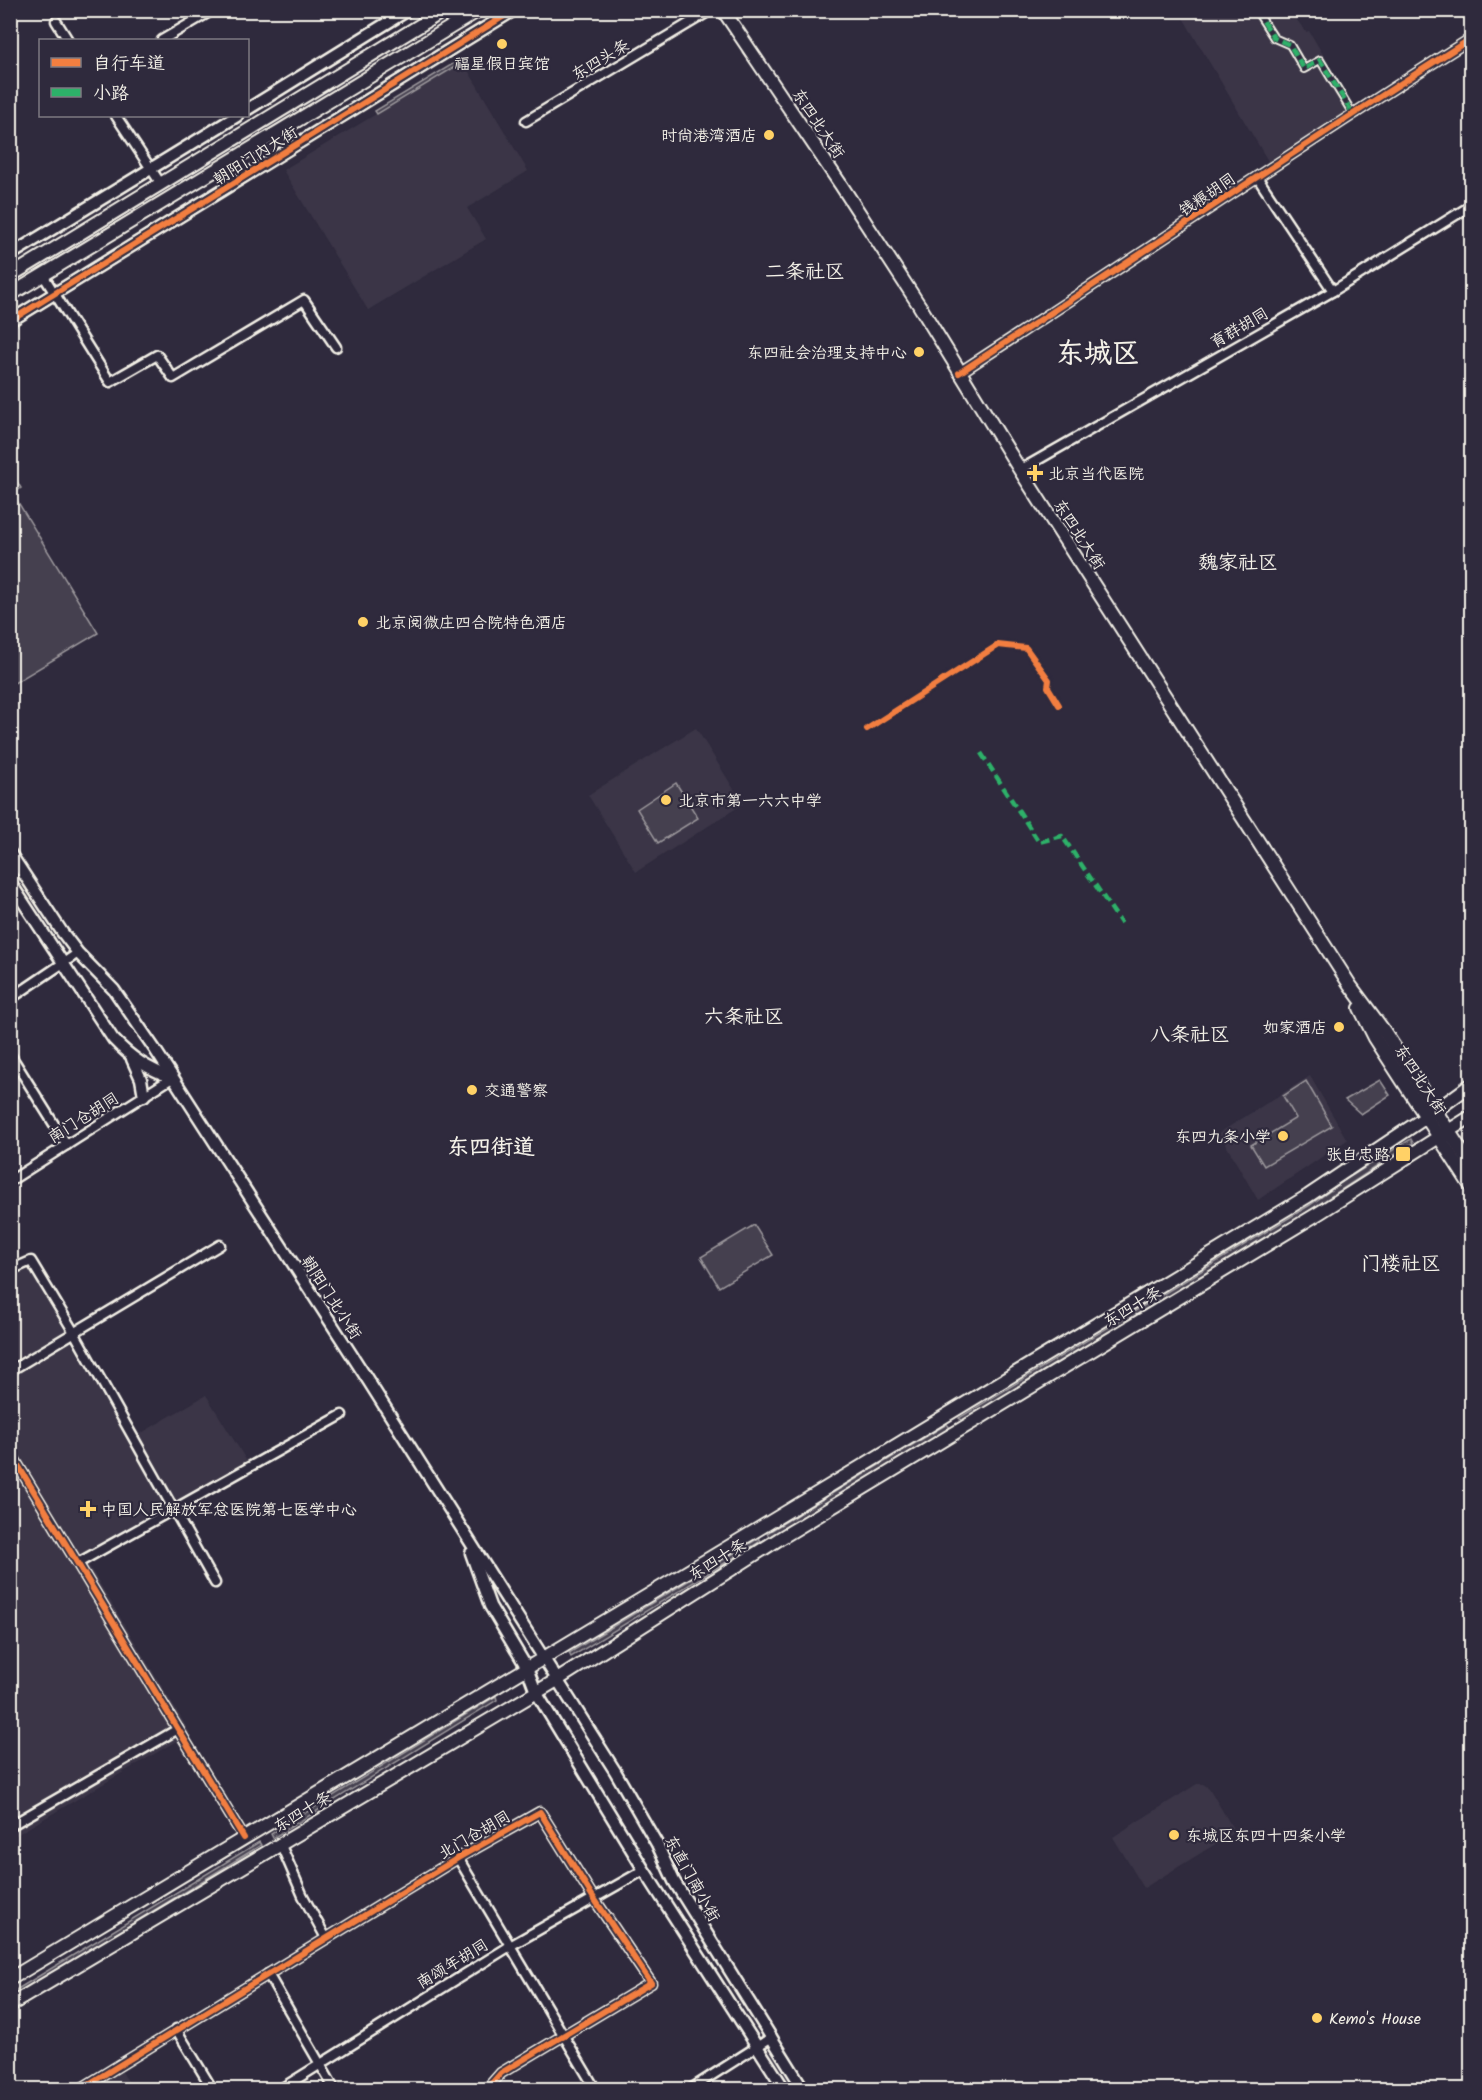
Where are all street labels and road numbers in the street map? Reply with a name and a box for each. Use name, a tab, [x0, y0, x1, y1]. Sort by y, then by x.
street label: 东四头条	[567, 33, 635, 87]
street label: 东四北大街	[785, 84, 850, 164]
street label: 朝阳门内大街	[208, 120, 303, 192]
street label: 钱粮胡同	[1174, 167, 1241, 224]
street label: 育群胡同	[1206, 301, 1274, 355]
street label: 东四北大街	[1046, 494, 1111, 575]
street label: 东四北大街	[1387, 1039, 1452, 1120]
street label: 南门仓胡同	[43, 1086, 124, 1150]
street label: 朝阳门北小街	[294, 1251, 367, 1345]
street label: 东四十条	[1099, 1280, 1167, 1334]
street label: 东四十条	[684, 1533, 752, 1588]
street label: 东四十条	[269, 1785, 337, 1839]
street label: 北门仓胡同	[434, 1804, 516, 1866]
street label: 东直门南小街	[657, 1831, 726, 1927]
street label: 南颂年胡同	[412, 1933, 494, 1996]

